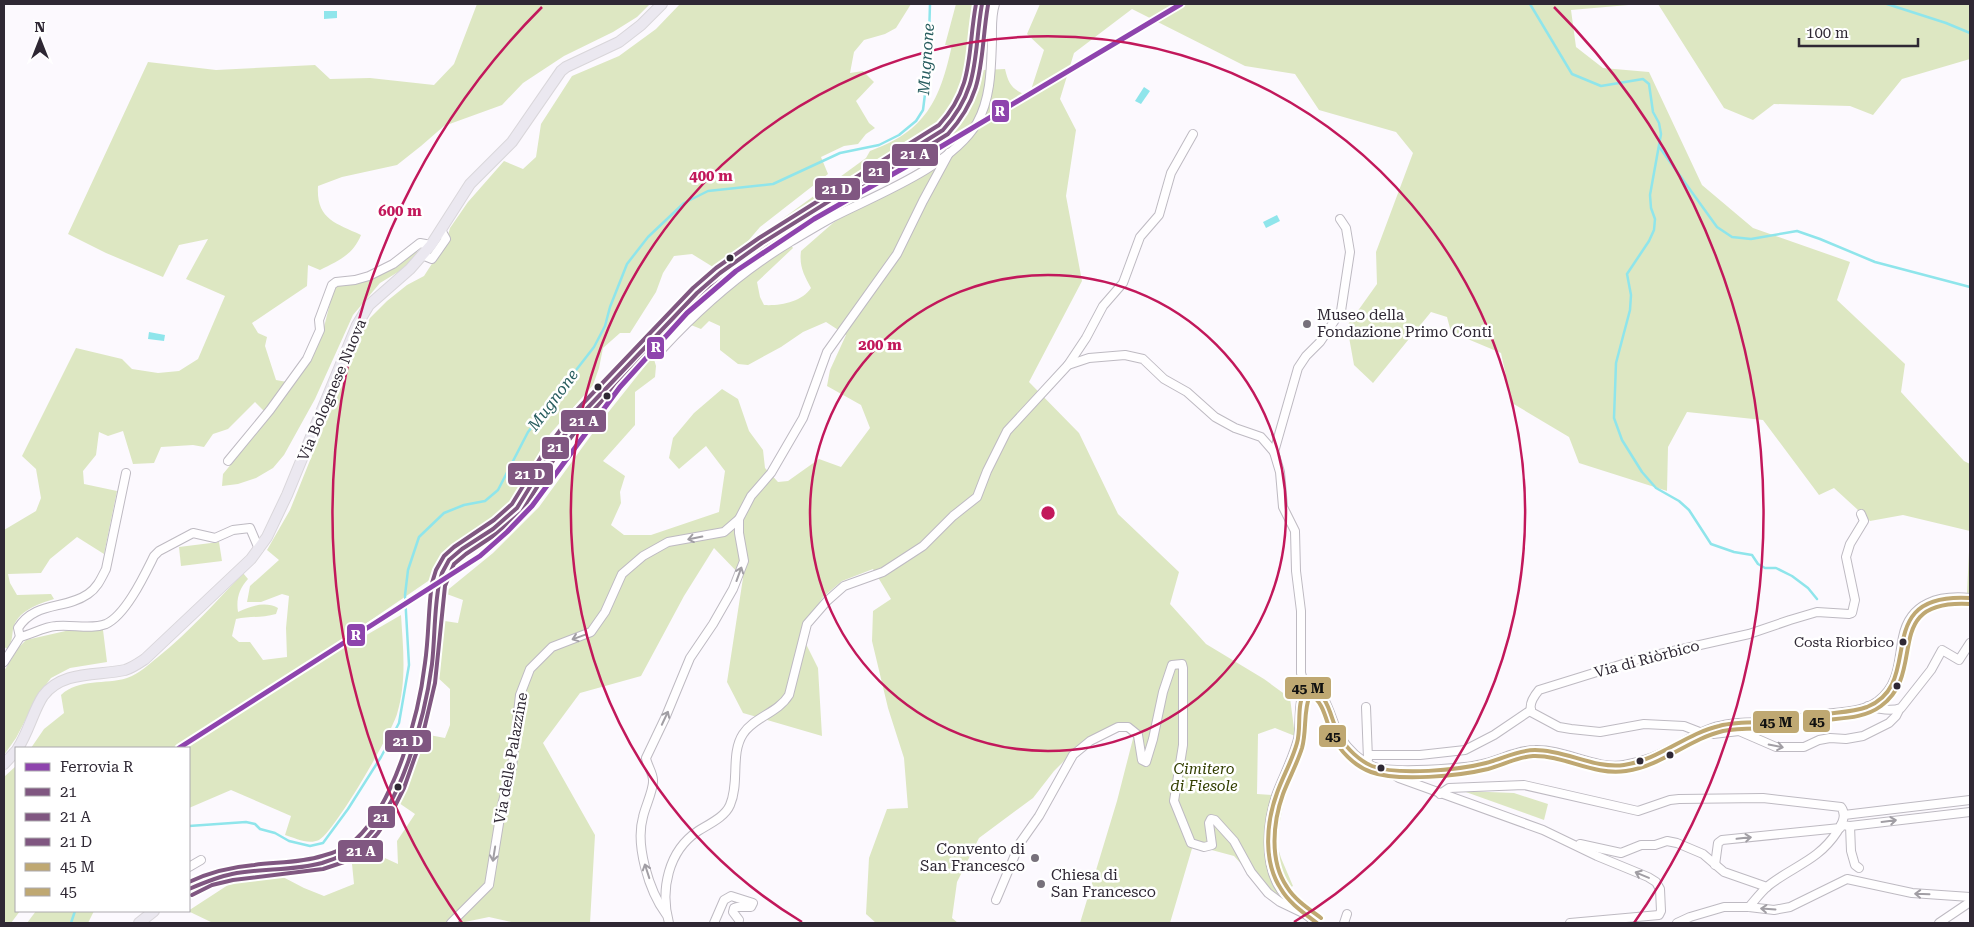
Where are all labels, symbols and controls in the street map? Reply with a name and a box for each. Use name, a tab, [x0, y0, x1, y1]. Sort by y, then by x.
north arrow	[15, 15, 65, 65]
scale bar	[1799, 15, 1918, 47]
text: N	[35, 19, 46, 35]
water label: Mugnone	[914, 23, 938, 96]
text: 100 m	[1806, 24, 1849, 42]
line badge: R	[991, 99, 1010, 123]
text: R	[995, 103, 1006, 119]
line badge: 21 A	[891, 143, 939, 167]
text: 21 A	[900, 146, 930, 162]
line badge: 21	[862, 160, 891, 184]
text: 21	[868, 163, 884, 179]
text: 400 m	[689, 167, 733, 185]
line badge: 21 D	[814, 177, 861, 201]
text: 21 D	[822, 181, 852, 197]
text: 600 m	[378, 202, 422, 220]
unlabelled marker	[725, 253, 735, 263]
place label: Museo della Fondazione Primo Conti	[1317, 306, 1492, 341]
street label: Via Bolognese Nuova	[294, 316, 370, 464]
marker: Museo della Fondazione Primo Conti	[1301, 318, 1313, 330]
line badge: R	[646, 336, 665, 360]
text: 200 m	[858, 336, 902, 354]
text: R	[651, 339, 662, 355]
water label: Mugnone	[523, 366, 582, 435]
unlabelled marker	[593, 382, 603, 392]
unlabelled marker	[602, 391, 612, 401]
line badge: 21 A	[560, 409, 607, 433]
text: 21 A	[569, 413, 599, 429]
line badge: 21	[541, 436, 570, 460]
text: 21	[547, 439, 563, 455]
line badge: 21 D	[507, 462, 554, 486]
text: 21 D	[515, 466, 545, 482]
centre of rings	[1039, 504, 1057, 522]
one-way arrow	[688, 533, 704, 543]
one-way arrow	[735, 566, 744, 582]
line badge: R	[346, 623, 366, 647]
text: R	[351, 627, 362, 643]
one-way arrow	[572, 633, 587, 642]
place label: Costa Riorbico	[1794, 634, 1894, 650]
street label: Via di Riòrbico	[1592, 636, 1702, 682]
marker: Costa Riorbico	[1898, 637, 1908, 647]
line badge: 45 M	[1284, 676, 1332, 700]
text: 45 M	[1292, 680, 1325, 696]
unlabelled marker	[1892, 681, 1902, 691]
street label: Via delle Palazzine	[491, 691, 531, 825]
line badge: 45	[1802, 709, 1831, 733]
line badge: 45 M	[1752, 710, 1800, 734]
one-way arrow	[661, 711, 670, 726]
text: 45	[1809, 713, 1825, 729]
text: 45 M	[1760, 714, 1793, 730]
line badge: 45	[1318, 724, 1347, 748]
text: 45	[1325, 728, 1341, 744]
line badge: 21 D	[384, 729, 432, 753]
text: 21 D	[393, 733, 423, 749]
one-way arrow	[1768, 741, 1784, 751]
legend	[15, 747, 190, 912]
unlabelled marker	[1665, 750, 1675, 760]
unlabelled marker	[1635, 756, 1645, 766]
text: Ferrovia R	[60, 758, 134, 776]
park label: Cimitero di Fiesole	[1170, 760, 1238, 795]
unlabelled marker	[1376, 763, 1386, 773]
unlabelled marker	[393, 782, 403, 792]
text: 21	[60, 783, 77, 801]
line badge: 21	[367, 805, 396, 829]
text: 21 A	[60, 808, 92, 826]
text: 21	[373, 809, 389, 825]
one-way arrow	[1881, 816, 1897, 826]
text: 21 D	[60, 833, 92, 851]
one-way arrow	[1736, 833, 1752, 843]
line badge: 21 A	[337, 839, 384, 863]
place label: Convento di San Francesco	[920, 840, 1025, 875]
text: 21 A	[346, 843, 376, 859]
one-way arrow	[489, 846, 499, 862]
marker: Convento di San Francesco	[1029, 852, 1041, 864]
text: 45 M	[60, 858, 95, 876]
one-way arrow	[642, 864, 652, 880]
place label: Chiesa di San Francesco	[1051, 866, 1156, 901]
one-way arrow	[1635, 869, 1650, 879]
marker: Chiesa di San Francesco	[1035, 878, 1047, 890]
text: 45	[60, 883, 77, 901]
one-way arrow	[1914, 889, 1930, 898]
one-way arrow	[1760, 905, 1776, 914]

